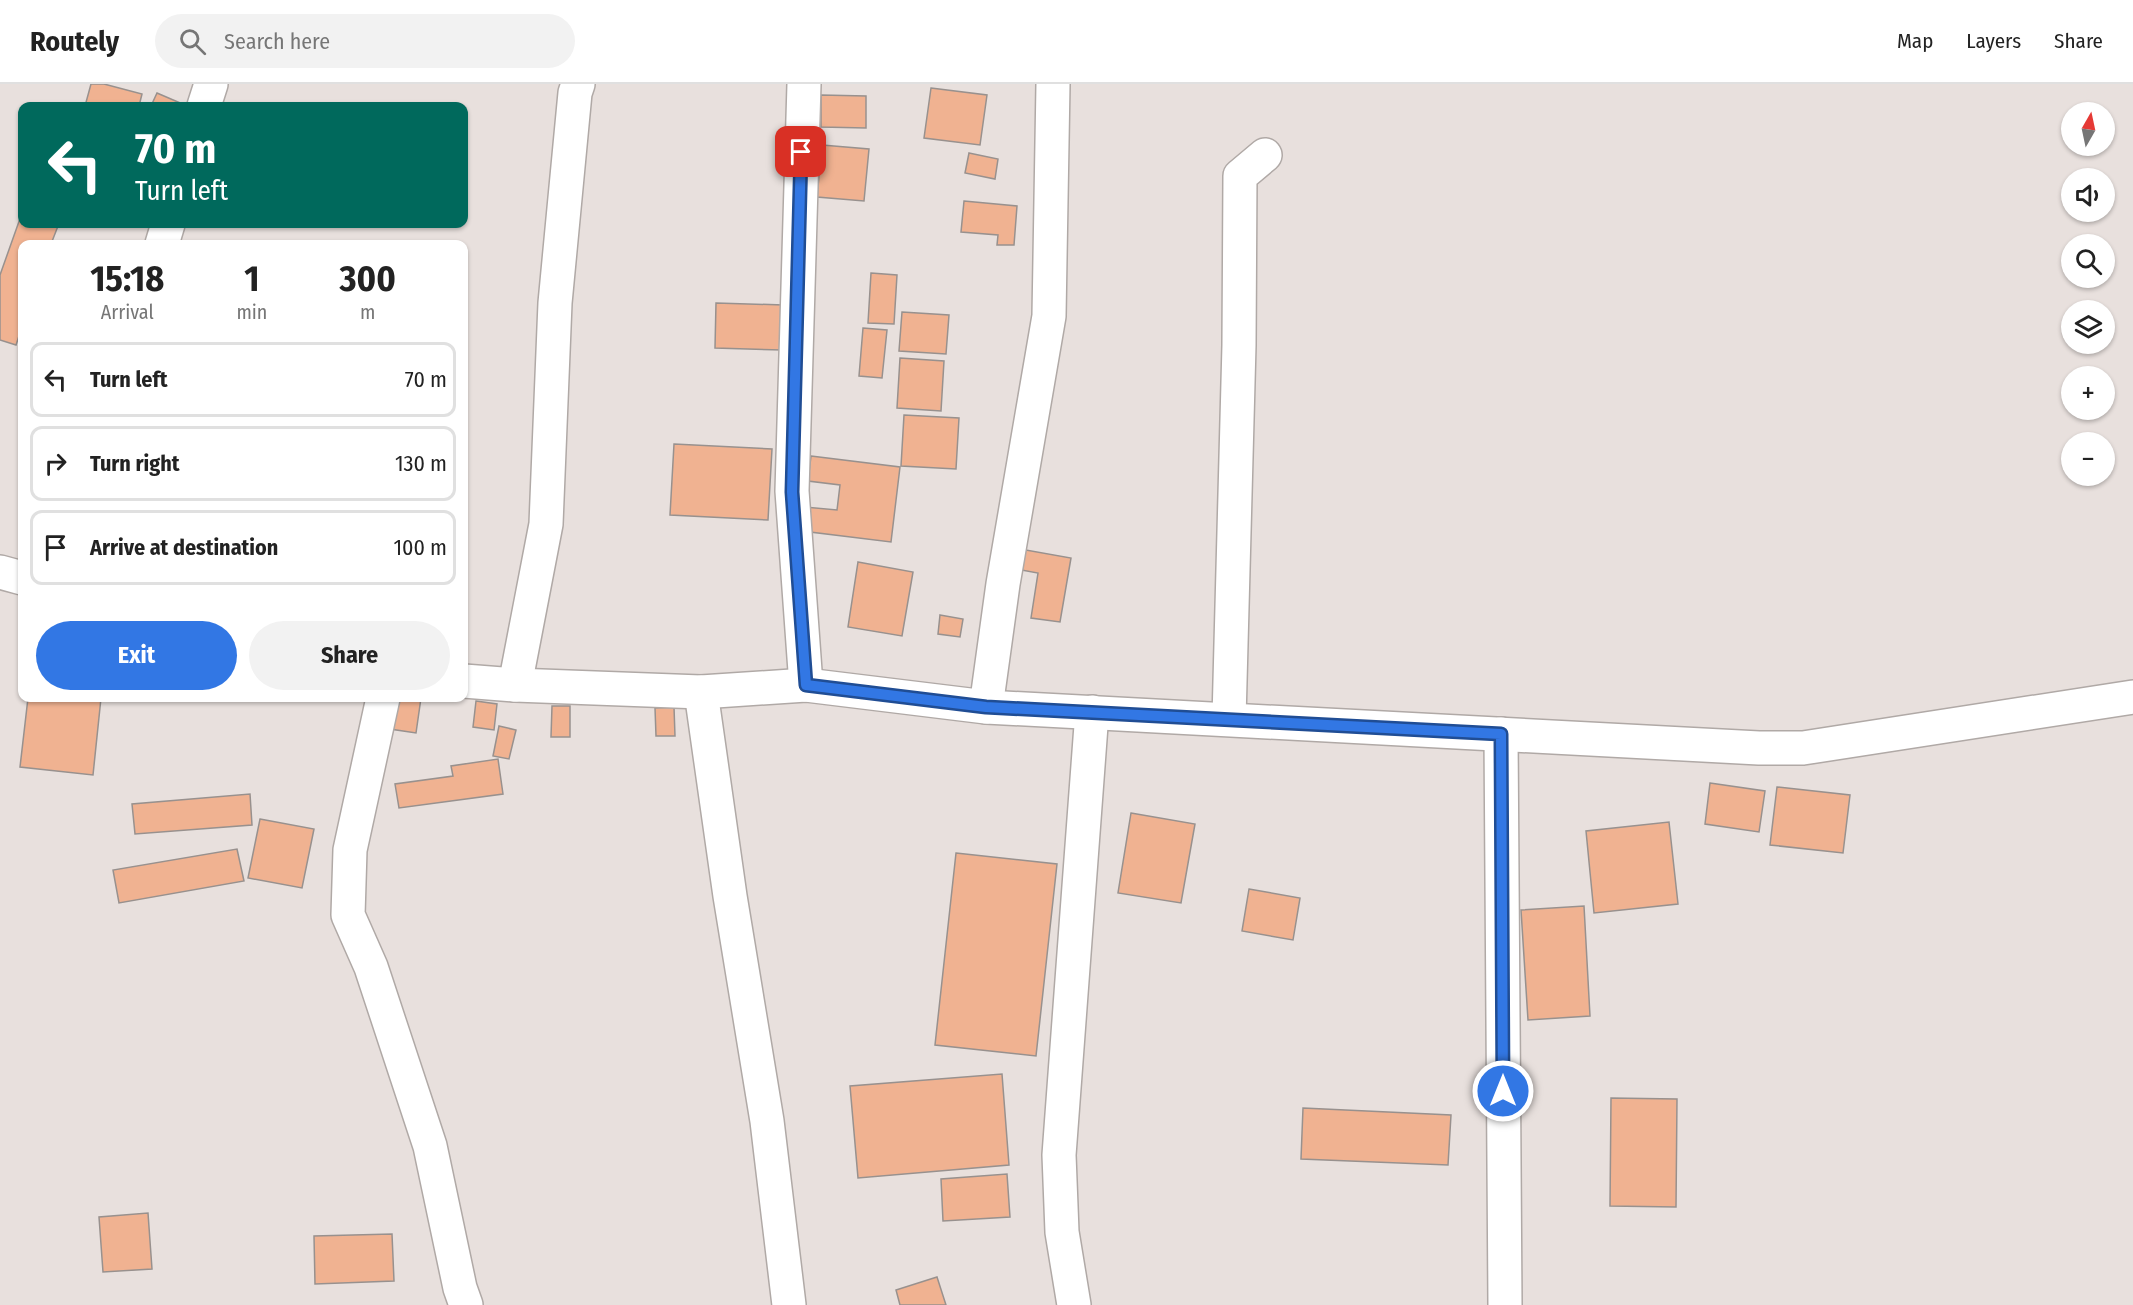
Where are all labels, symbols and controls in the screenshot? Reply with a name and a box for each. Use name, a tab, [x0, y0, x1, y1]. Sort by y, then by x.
search box	[155, 14, 575, 68]
text: Routely	[30, 25, 119, 58]
icon: search	[176, 25, 209, 58]
text: Search here	[224, 28, 330, 55]
text: Map	[1897, 28, 1933, 54]
text: Layers	[1966, 28, 2021, 54]
text: Share	[2054, 28, 2103, 54]
north arrow	[2061, 102, 2115, 156]
map controls	[2061, 102, 2115, 486]
text: 70 m	[135, 124, 216, 174]
icon: left	[36, 126, 114, 204]
pin	[775, 126, 826, 177]
icon: arrive	[784, 135, 817, 168]
button: sound	[2061, 168, 2115, 222]
text: Turn left	[135, 175, 228, 207]
button: search	[2061, 234, 2115, 288]
text: 15:18	[90, 257, 164, 301]
text: 1	[244, 257, 260, 301]
text: 300	[340, 257, 396, 301]
text: Arrival	[101, 300, 154, 324]
text: min	[236, 300, 267, 324]
text: m	[360, 300, 375, 324]
button: layers	[2061, 300, 2115, 354]
icon: left	[39, 363, 72, 396]
text: Turn left	[90, 366, 168, 393]
text: 70 m	[405, 366, 447, 393]
button: +	[2061, 366, 2115, 420]
button: −	[2061, 432, 2115, 486]
icon: right	[39, 447, 72, 480]
text: Turn right	[90, 450, 179, 477]
text: 130 m	[395, 450, 447, 477]
icon: arrive	[39, 531, 72, 564]
text: Arrive at destination	[90, 534, 278, 561]
text: 100 m	[393, 534, 447, 561]
button: Exit	[36, 621, 237, 690]
button: Share	[249, 621, 450, 690]
position arrow	[1471, 1059, 1535, 1123]

